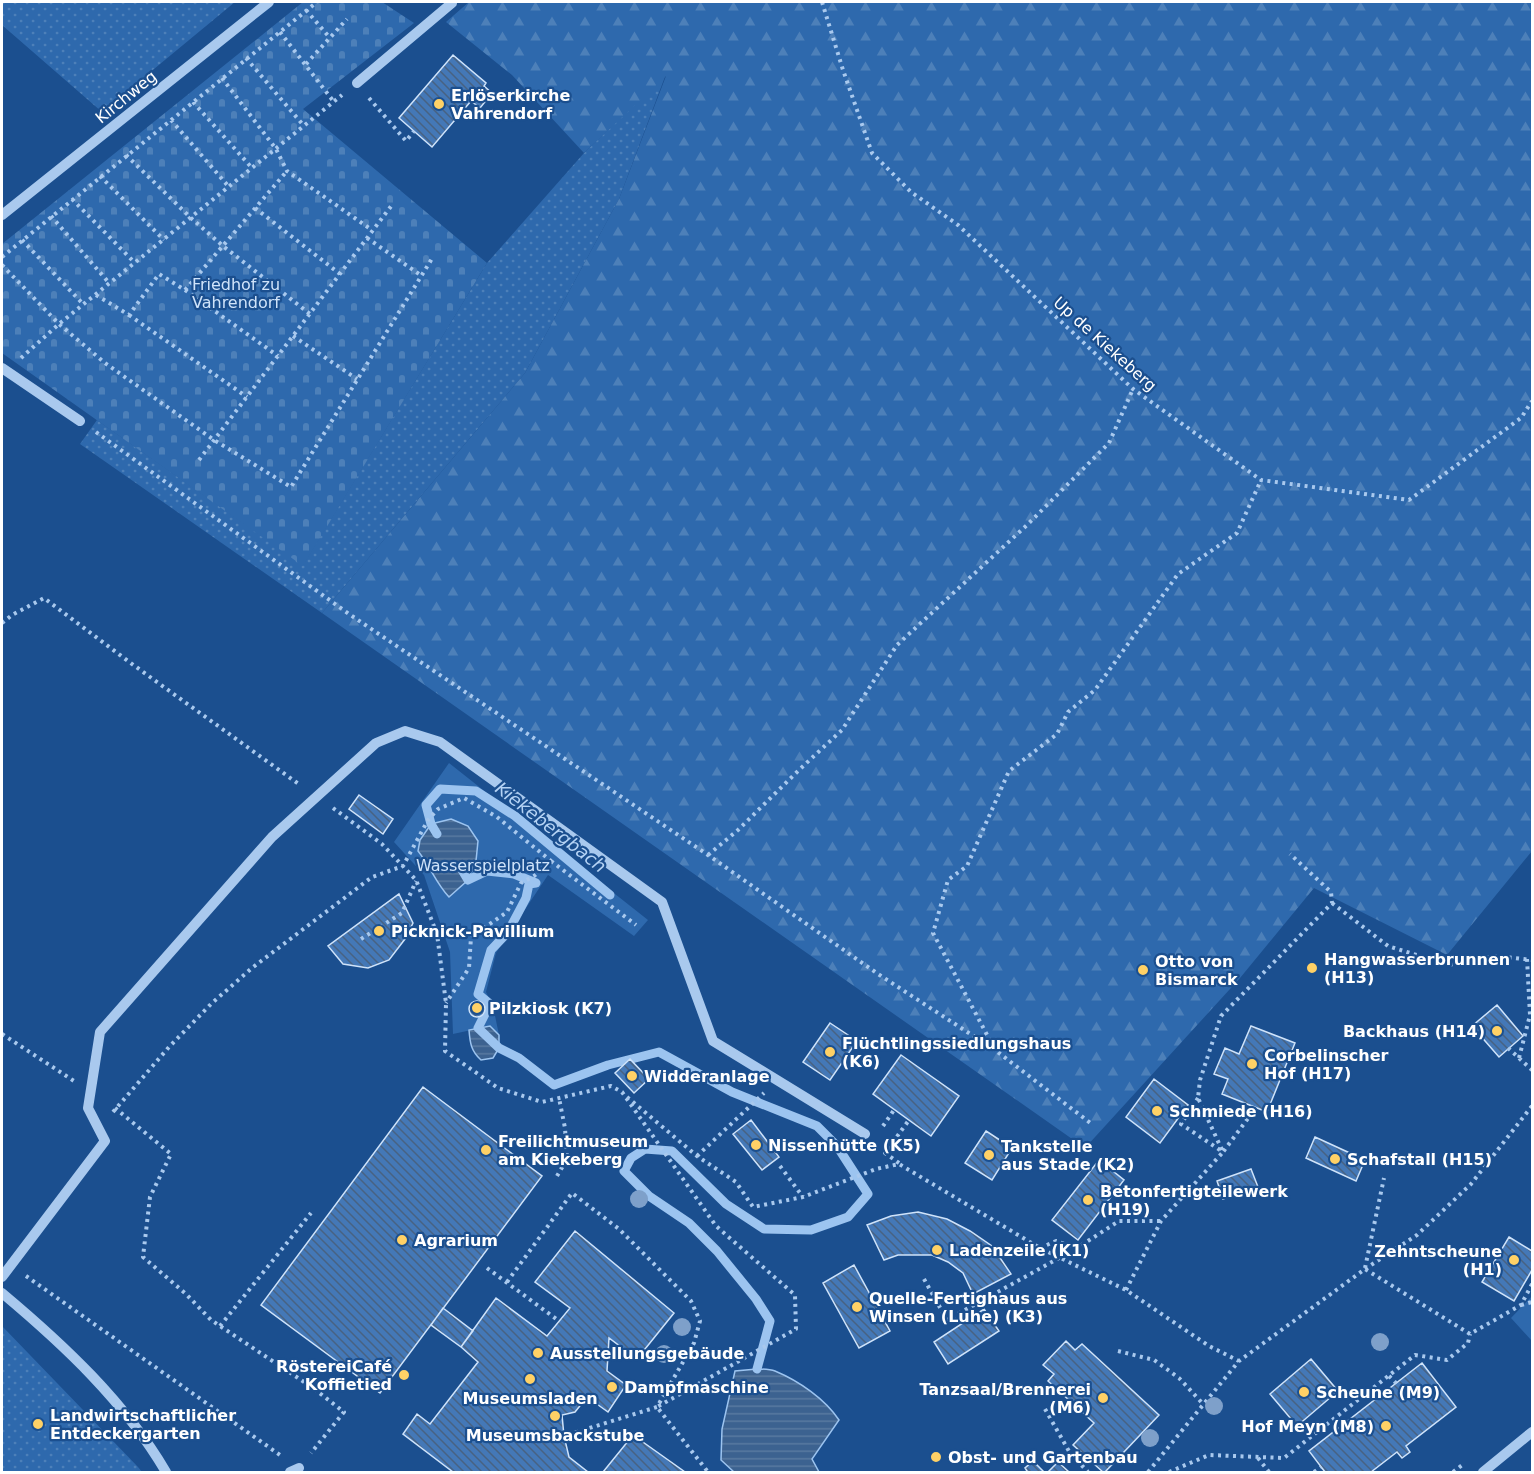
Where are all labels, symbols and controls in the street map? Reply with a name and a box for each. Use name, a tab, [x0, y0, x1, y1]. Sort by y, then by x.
street label: Kirchweg	[92, 67, 160, 127]
place label: Erlöserkirche Vahrendorf	[451, 86, 570, 123]
marker: Erlöserkirche Vahrendorf	[432, 97, 446, 111]
park label: Friedhof zu Vahrendorf	[192, 275, 280, 312]
street label: Up de Kiekeberg	[1050, 293, 1160, 395]
water label: Kiekebergbach	[492, 777, 610, 877]
park label: Wasserspielplatz	[416, 856, 550, 875]
place label: Picknick-Pavillium	[391, 922, 555, 941]
marker: Picknick-Pavillium	[372, 924, 386, 938]
place label: Hangwasserbrunnen (H13)	[1324, 950, 1510, 987]
place label: Otto von Bismarck	[1155, 952, 1238, 989]
marker: Hangwasserbrunnen (H13)	[1305, 961, 1319, 975]
marker: Otto von Bismarck	[1136, 963, 1150, 977]
place label: Pilzkiosk (K7)	[489, 999, 612, 1018]
marker: Pilzkiosk (K7)	[470, 1001, 484, 1015]
place label: Backhaus (H14)	[1343, 1022, 1485, 1041]
marker: Backhaus (H14)	[1490, 1024, 1504, 1038]
place label: Flüchtlingssiedlungshaus (K6)	[842, 1034, 1071, 1071]
marker: Flüchtlingssiedlungshaus (K6)	[823, 1045, 837, 1059]
place label: Corbelinscher Hof (H17)	[1264, 1046, 1389, 1083]
marker: Corbelinscher Hof (H17)	[1245, 1057, 1259, 1071]
place label: Widderanlage	[644, 1067, 770, 1086]
marker: Widderanlage	[625, 1069, 639, 1083]
place label: Schmiede (H16)	[1169, 1102, 1313, 1121]
marker: Schmiede (H16)	[1150, 1104, 1164, 1118]
place label: Freilichtmuseum am Kiekeberg	[498, 1132, 648, 1169]
place label: Nissenhütte (K5)	[768, 1136, 921, 1155]
place label: Tankstelle aus Stade (K2)	[1001, 1137, 1134, 1174]
marker: Nissenhütte (K5)	[749, 1138, 763, 1152]
marker: Freilichtmuseum am Kiekeberg	[479, 1143, 493, 1157]
marker: Tankstelle aus Stade (K2)	[982, 1148, 996, 1162]
place label: Schafstall (H15)	[1347, 1150, 1492, 1169]
marker: Schafstall (H15)	[1328, 1152, 1342, 1166]
place label: Betonfertigteilewerk (H19)	[1100, 1182, 1288, 1219]
marker: Betonfertigteilewerk (H19)	[1081, 1193, 1095, 1207]
place label: Agrarium	[414, 1231, 498, 1250]
marker: Agrarium	[395, 1233, 409, 1247]
place label: Ladenzeile (K1)	[949, 1241, 1089, 1260]
place label: Zehntscheune (H1)	[1374, 1242, 1502, 1279]
marker: Ladenzeile (K1)	[930, 1243, 944, 1257]
marker: Zehntscheune (H1)	[1507, 1253, 1521, 1267]
place label: Quelle-Fertighaus aus Winsen (Luhe) (K3)	[869, 1289, 1067, 1326]
marker: Quelle-Fertighaus aus Winsen (Luhe) (K3)	[850, 1300, 864, 1314]
place label: Ausstellungsgebäude	[550, 1344, 744, 1363]
marker: Ausstellungsgebäude	[531, 1346, 545, 1360]
place label: RöstereiCafé Koffietied	[276, 1357, 392, 1394]
marker: RöstereiCafé Koffietied	[397, 1368, 411, 1382]
marker: Museumsladen	[523, 1372, 537, 1386]
place label: Dampfmaschine	[624, 1378, 769, 1397]
marker: Dampfmaschine	[605, 1380, 619, 1394]
place label: Tanzsaal/Brennerei (M6)	[919, 1380, 1091, 1417]
place label: Scheune (M9)	[1316, 1383, 1440, 1402]
marker: Scheune (M9)	[1297, 1385, 1311, 1399]
place label: Museumsladen	[462, 1389, 598, 1408]
marker: Tanzsaal/Brennerei (M6)	[1096, 1391, 1110, 1405]
place label: Landwirtschaftlicher Entdeckergarten	[50, 1406, 236, 1443]
marker: Museumsbackstube	[548, 1409, 562, 1423]
marker: Landwirtschaftlicher Entdeckergarten	[31, 1417, 45, 1431]
place label: Hof Meyn (M8)	[1241, 1417, 1374, 1436]
marker: Hof Meyn (M8)	[1379, 1419, 1393, 1433]
place label: Museumsbackstube	[466, 1426, 644, 1445]
place label: Obst- und Gartenbau	[948, 1448, 1138, 1467]
marker: Obst- und Gartenbau	[929, 1450, 943, 1464]

